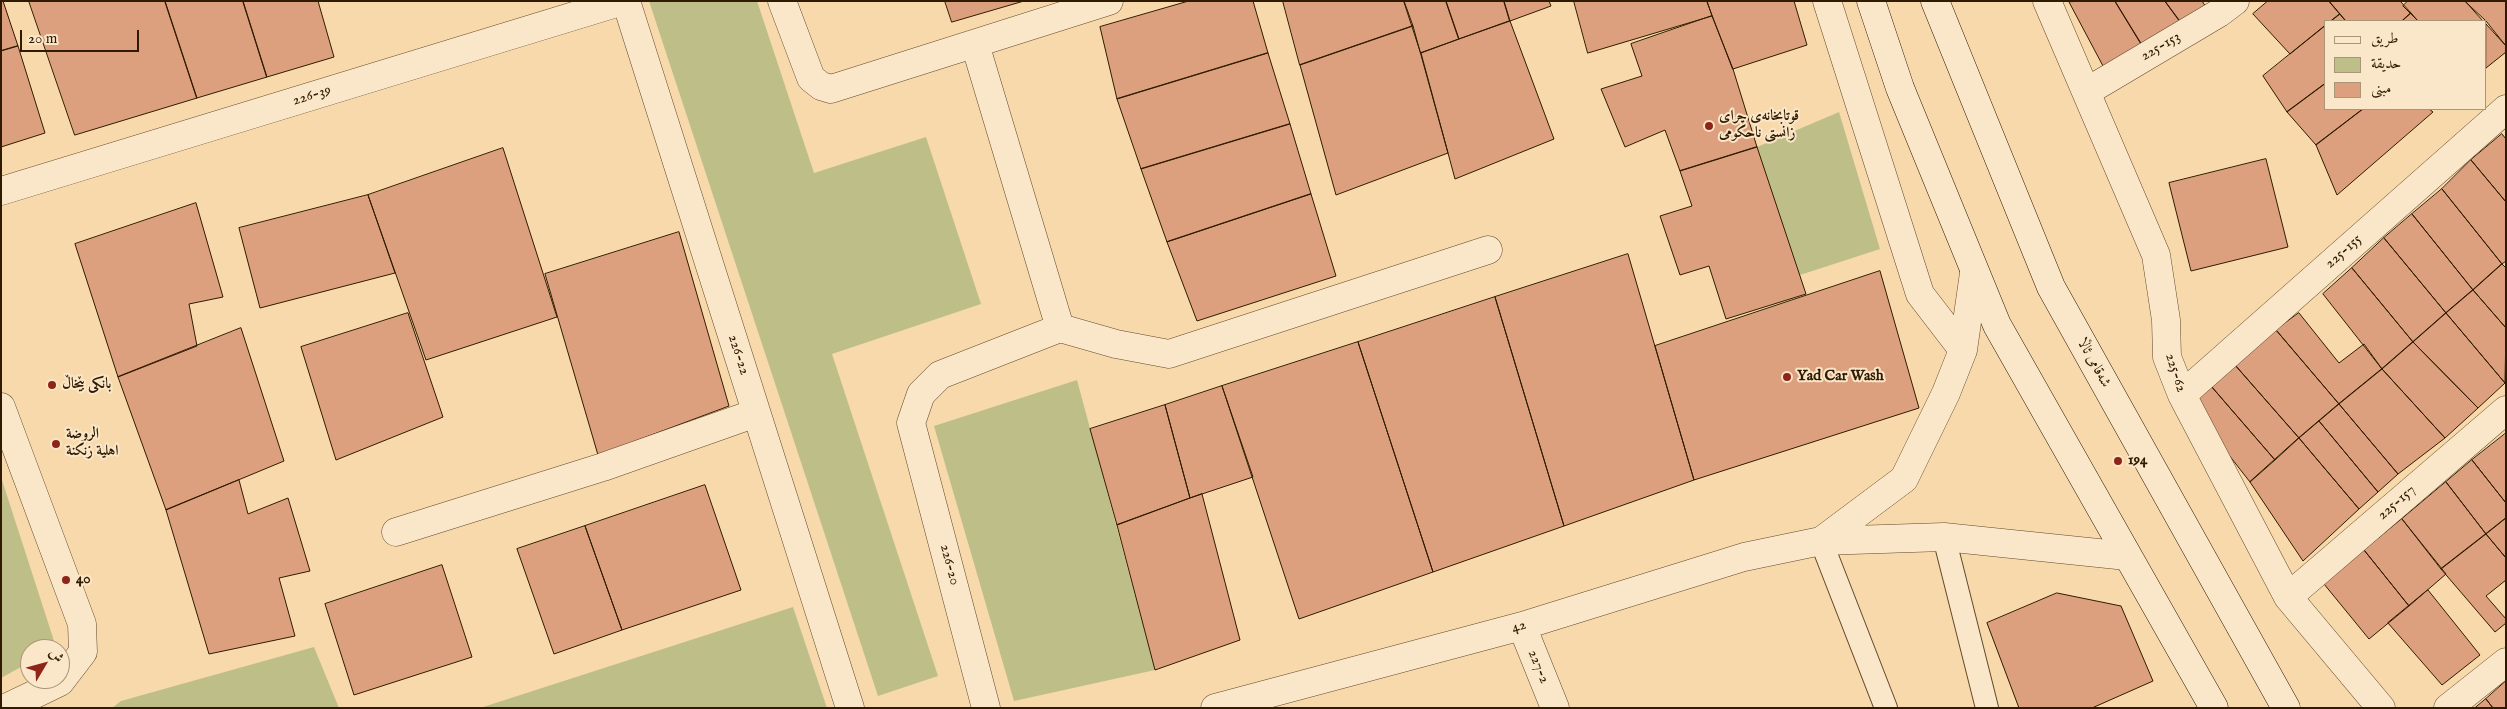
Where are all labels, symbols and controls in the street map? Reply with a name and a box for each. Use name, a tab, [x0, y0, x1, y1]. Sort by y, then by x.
scale bar	[22, 20, 141, 52]
legend	[2324, 20, 2487, 110]
street label: 225-153	[2138, 28, 2184, 66]
text: 20 m	[28, 29, 57, 48]
text: طريق	[2371, 29, 2398, 48]
text: حديقة	[2371, 54, 2401, 73]
text: مبنى	[2371, 79, 2391, 98]
street label: 226-39	[290, 82, 334, 110]
place label: قوتابخانەی چرای زانستی ناحکومی	[1719, 108, 1799, 143]
marker: قوتابخانەی چرای زانستی ناحکومی	[1703, 120, 1715, 132]
street label: 225-155	[2322, 231, 2366, 273]
street label: 226-22	[723, 333, 753, 377]
street label: شه‌قامی ئاڵا	[2072, 335, 2114, 391]
street label: 225-62	[2160, 351, 2190, 395]
place label: Yad Car Wash	[1797, 368, 1884, 386]
marker: Yad Car Wash	[1781, 371, 1793, 383]
place label: بانکی بێخاڵ	[62, 376, 111, 394]
marker: بانکی بێخاڵ	[46, 379, 58, 391]
place label: الروضة اهلية زنكنة	[66, 426, 119, 461]
marker: الروضة اهلية زنكنة	[50, 438, 62, 450]
place label: 194	[2128, 452, 2147, 470]
marker: 194	[2112, 455, 2124, 467]
street label: 225-157	[2374, 482, 2420, 524]
street label: 226-20	[935, 542, 963, 588]
place label: 40	[76, 571, 91, 589]
marker: 40	[60, 574, 72, 586]
street label: 42	[1510, 616, 1528, 638]
north arrow	[20, 639, 70, 689]
text: ش	[45, 645, 68, 667]
street label: 227-2	[1523, 647, 1553, 687]

